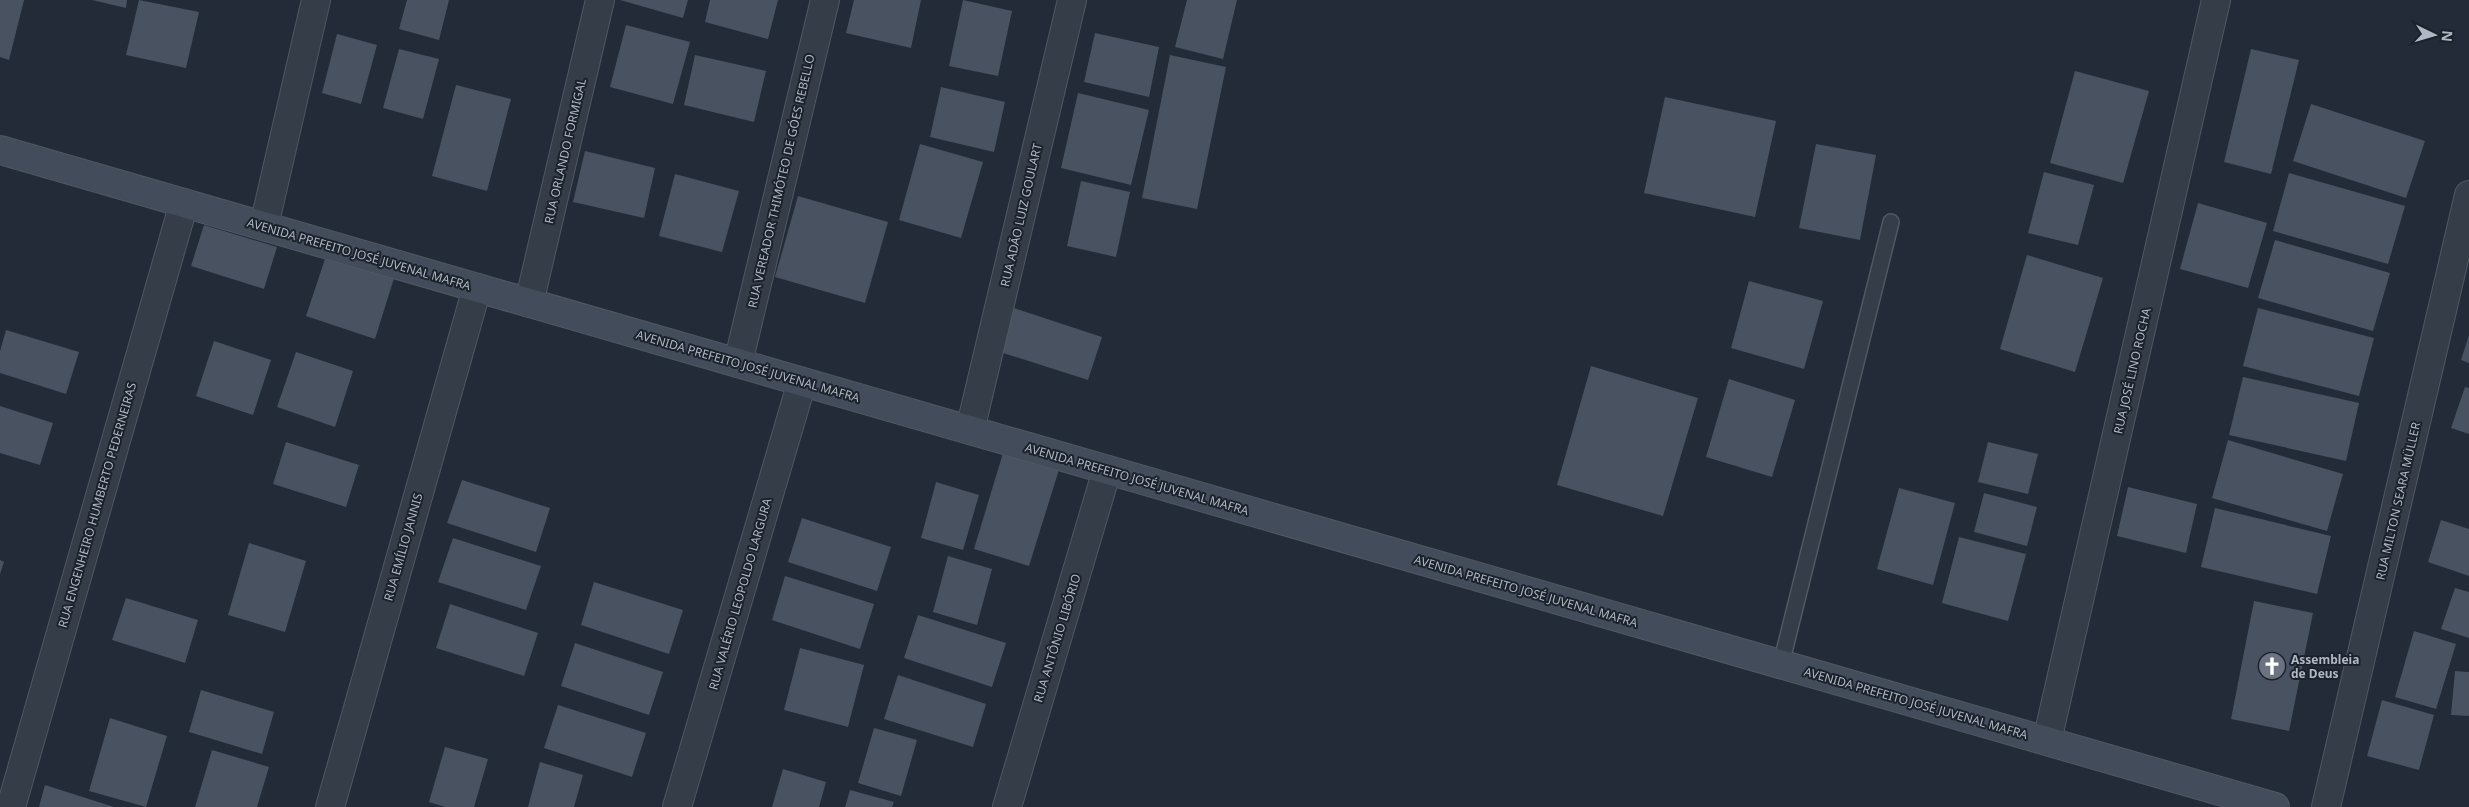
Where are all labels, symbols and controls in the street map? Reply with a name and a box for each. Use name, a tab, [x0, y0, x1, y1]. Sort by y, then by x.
north arrow	[2409, 10, 2459, 60]
text: N	[2437, 30, 2457, 43]
street label: RUA VEREADOR THIMÓTEO DE GÓES REBELLO	[743, 52, 819, 310]
street label: RUA ORLANDO FORMIGAL	[540, 77, 590, 225]
street label: RUA ADÃO LUIZ GOULART	[996, 141, 1046, 289]
street label: AVENIDA PREFEITO JOSÉ JUVENAL MAFRA	[245, 214, 473, 294]
street label: RUA JOSÉ LINO ROCHA	[2109, 306, 2155, 436]
street label: AVENIDA PREFEITO JOSÉ JUVENAL MAFRA	[634, 326, 862, 406]
street label: RUA ENGENHEIRO HUMBERTO PEDERNEIRAS	[54, 380, 140, 630]
street label: RUA MILTON SEARA MÜLLER	[2372, 420, 2425, 582]
street label: AVENIDA PREFEITO JOSÉ JUVENAL MAFRA	[1023, 439, 1251, 519]
street label: RUA EMÍLIO JANNIS	[380, 491, 427, 603]
street label: RUA VALÉRIO LEOPOLDO LARGURA	[704, 496, 776, 692]
street label: AVENIDA PREFEITO JOSÉ JUVENAL MAFRA	[1412, 551, 1640, 631]
street label: RUA ANTÔNIO LIBÓRIO	[1029, 572, 1085, 704]
church icon: Assembleia de Deus	[2257, 651, 2287, 681]
place label: Assembleia de Deus	[2291, 651, 2359, 682]
street label: AVENIDA PREFEITO JOSÉ JUVENAL MAFRA	[1802, 663, 2030, 743]

